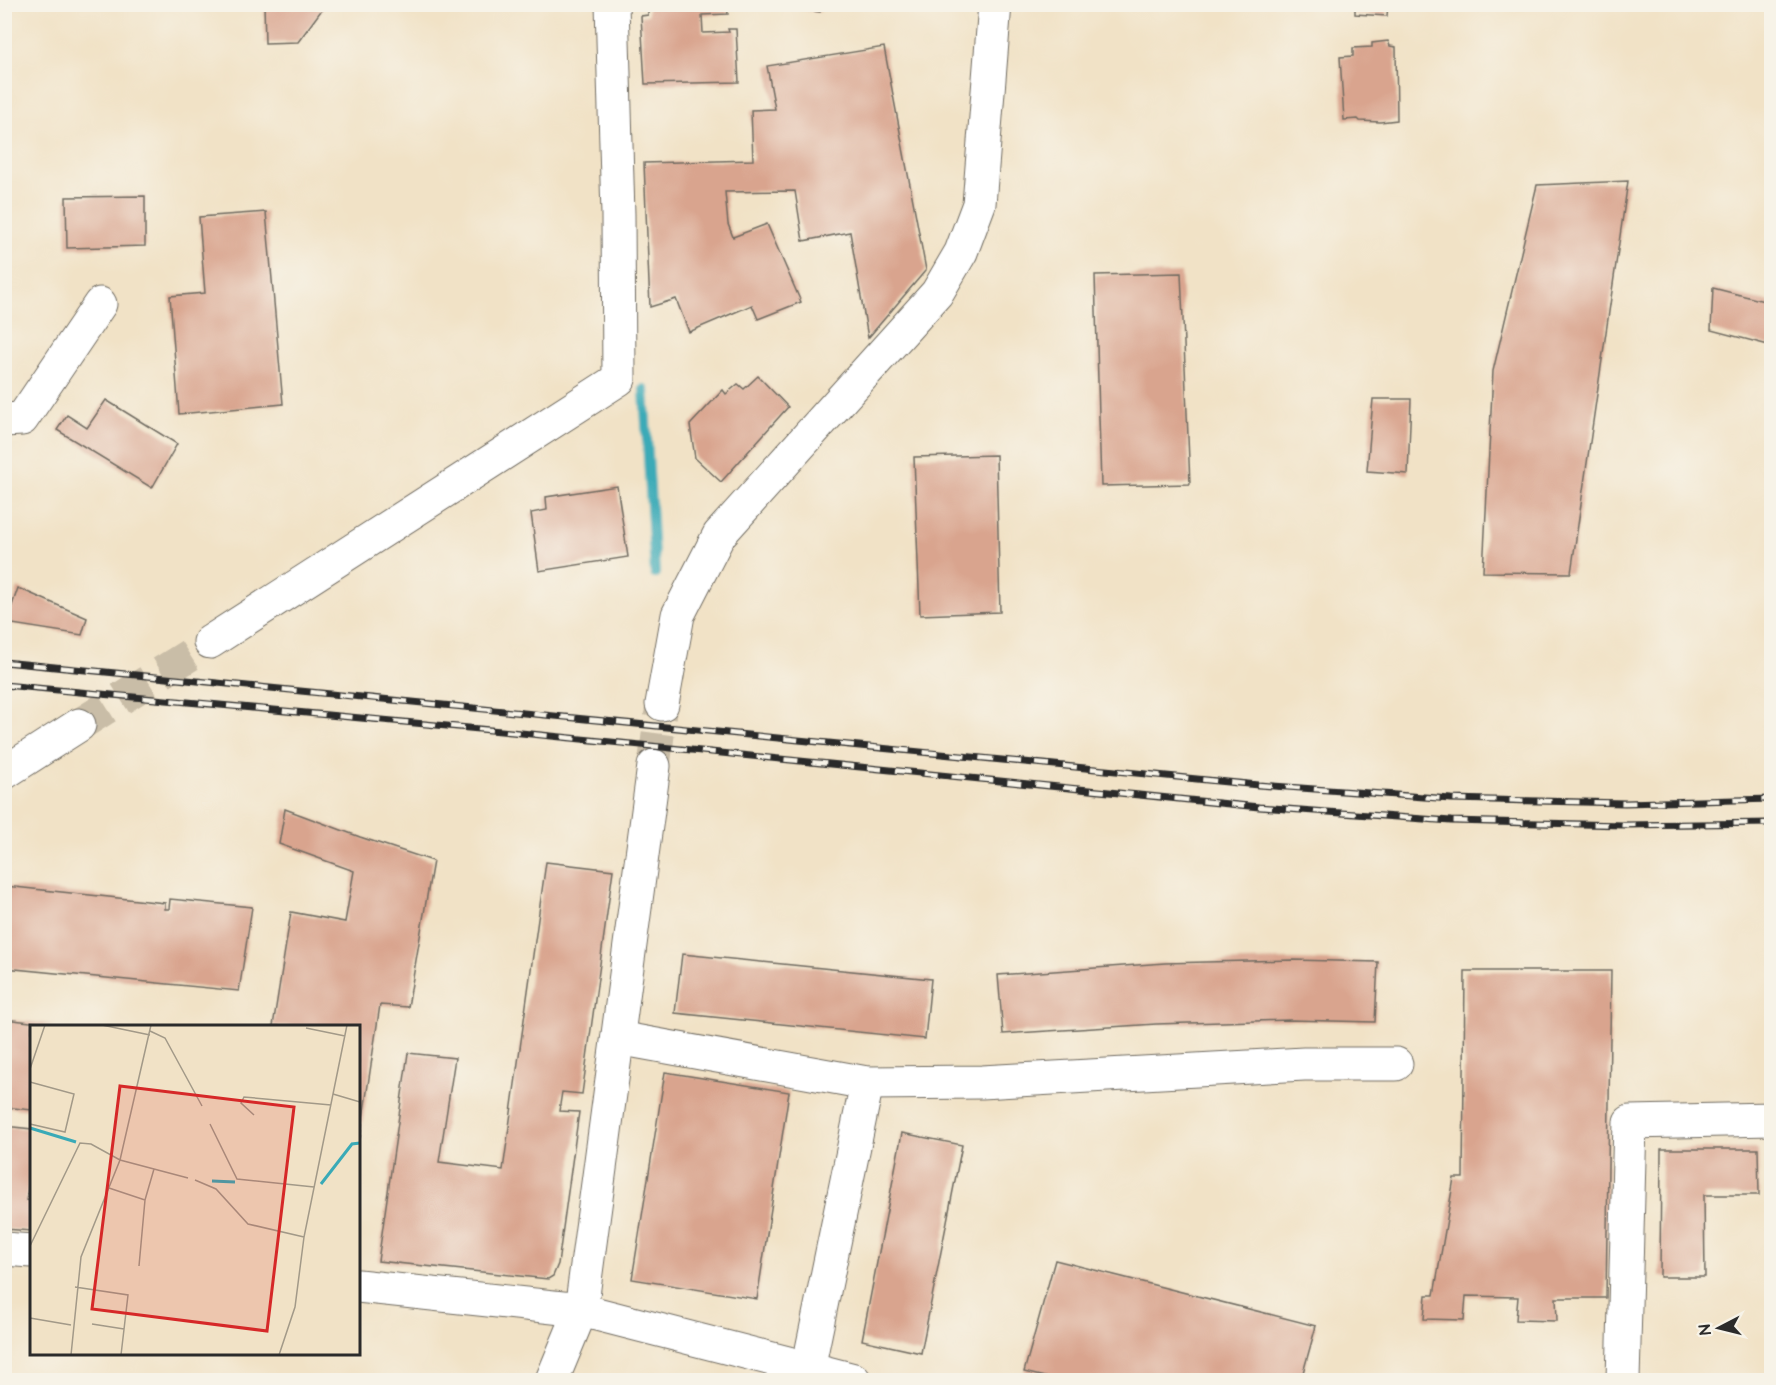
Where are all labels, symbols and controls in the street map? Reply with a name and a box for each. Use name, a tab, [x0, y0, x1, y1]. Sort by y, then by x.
inset map	[30, 1025, 360, 1355]
north arrow	[1689, 1298, 1749, 1358]
text: N	[1694, 1323, 1717, 1336]

